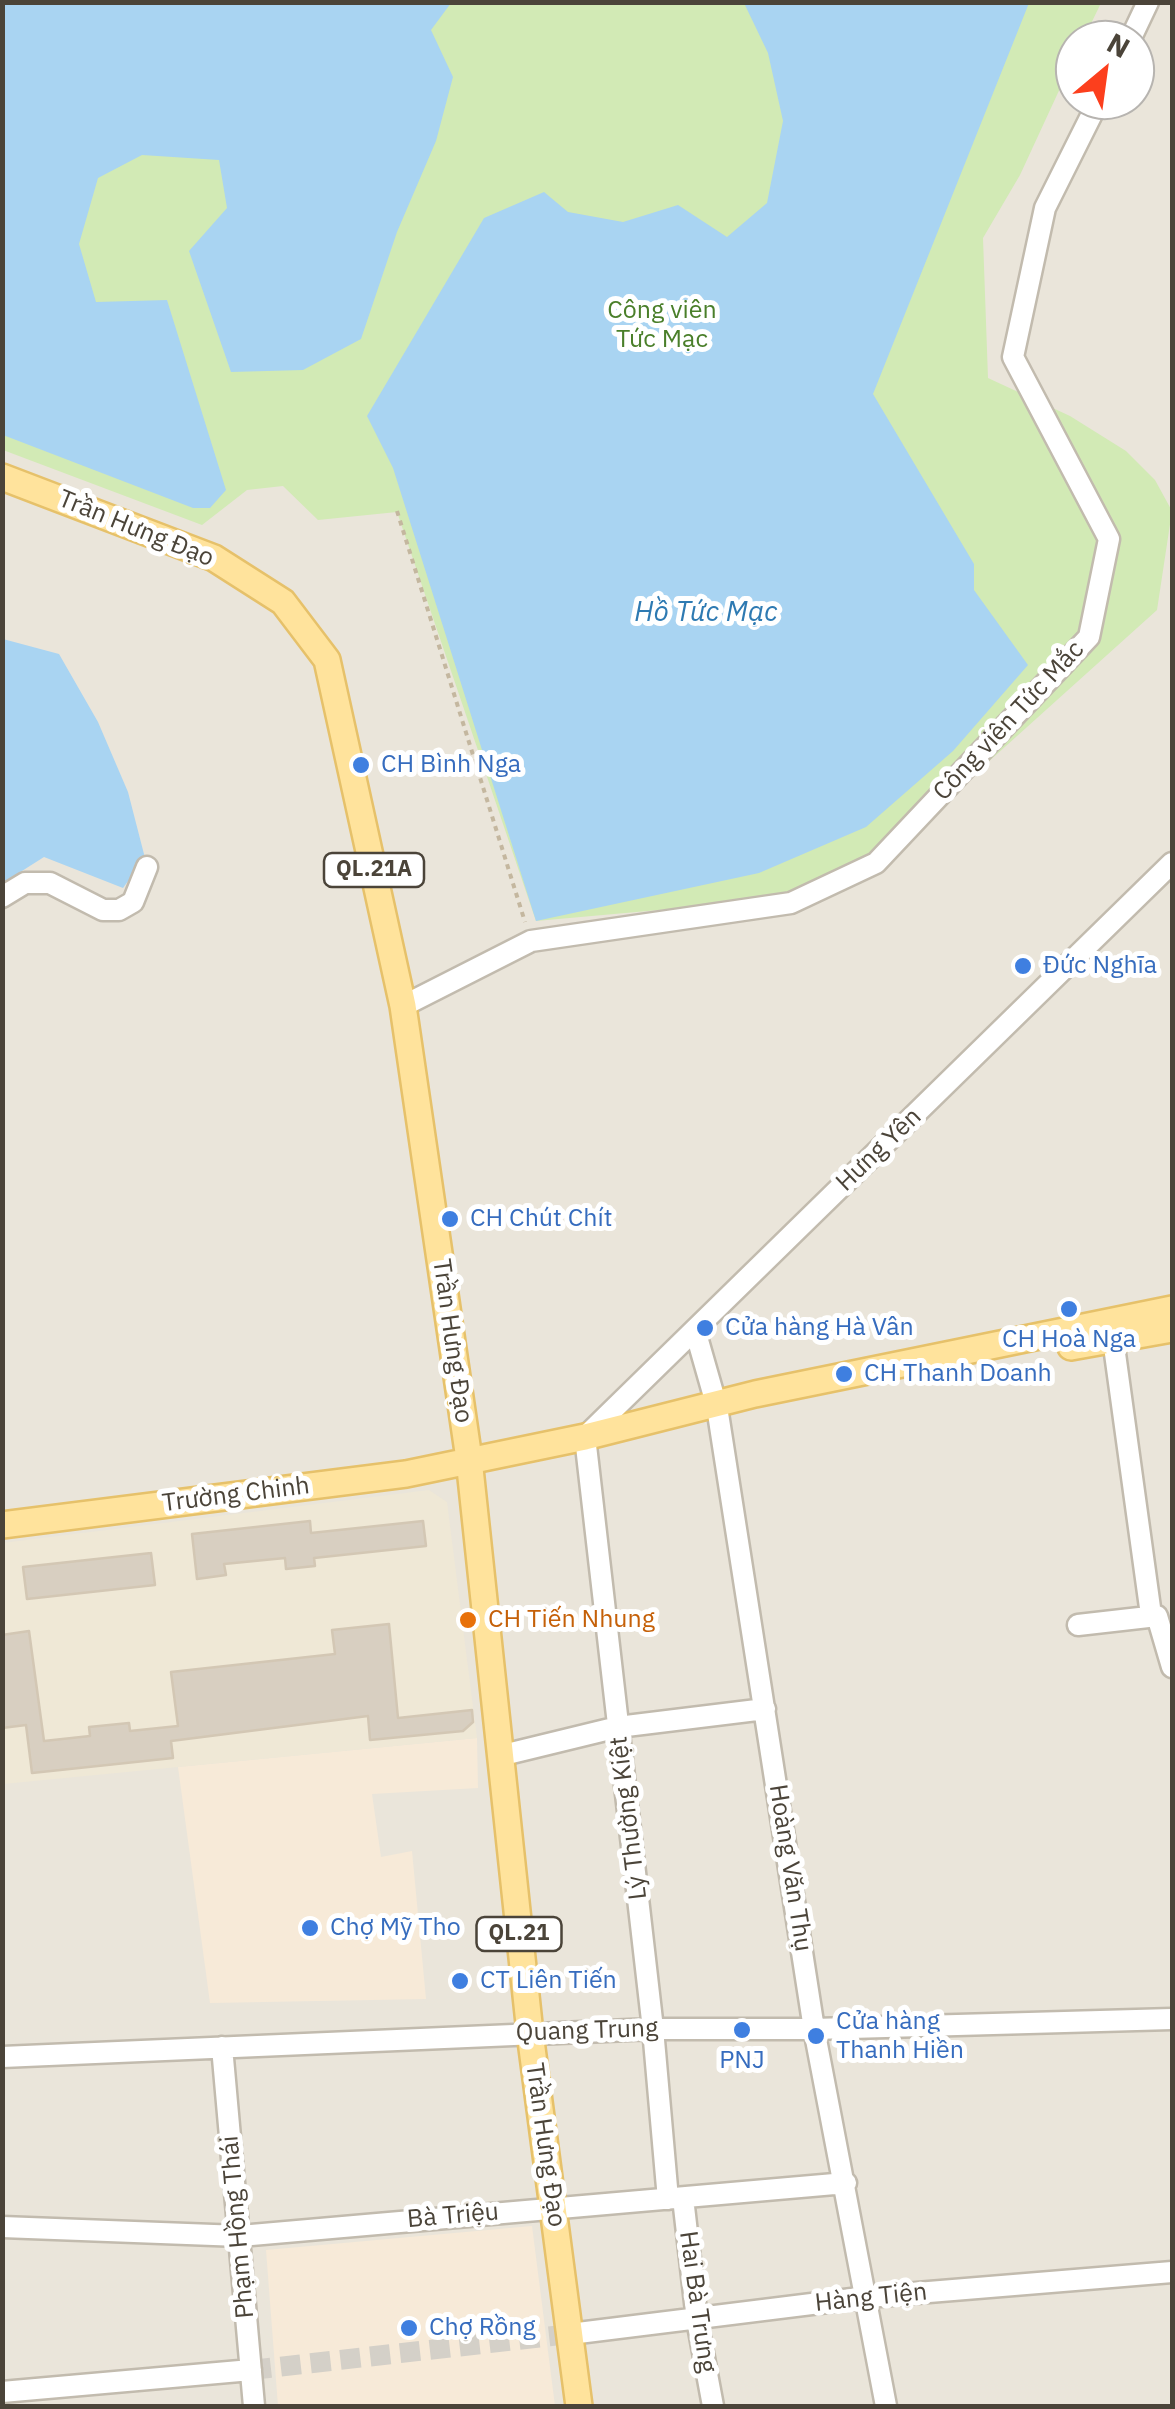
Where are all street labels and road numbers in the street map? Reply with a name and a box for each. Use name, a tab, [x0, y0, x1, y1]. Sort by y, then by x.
street label: Trần Hưng Đạo	[54, 484, 218, 574]
street label: Công viên Tức Mắc	[927, 635, 1091, 807]
road number: QL.21A	[324, 853, 424, 887]
street label: Hưng Yên	[830, 1102, 928, 1198]
street label: Trần Hưng Đạo	[426, 1257, 478, 1425]
street label: Trường Chinh	[161, 1471, 311, 1519]
street label: Lý Thường Kiệt	[604, 1735, 654, 1901]
street label: Hoàng Văn Thụ	[762, 1782, 818, 1954]
road number: QL.21	[476, 1917, 562, 1951]
street label: Quang Trung	[515, 2014, 659, 2048]
street label: Trần Hưng Đạo	[519, 2061, 571, 2229]
street label: Phạm Hồng Thái	[215, 2134, 261, 2320]
street label: Bà Triệu	[406, 2197, 500, 2235]
street label: Hai Bà Trưng	[672, 2229, 722, 2375]
street label: Hàng Tiện	[813, 2277, 929, 2319]

